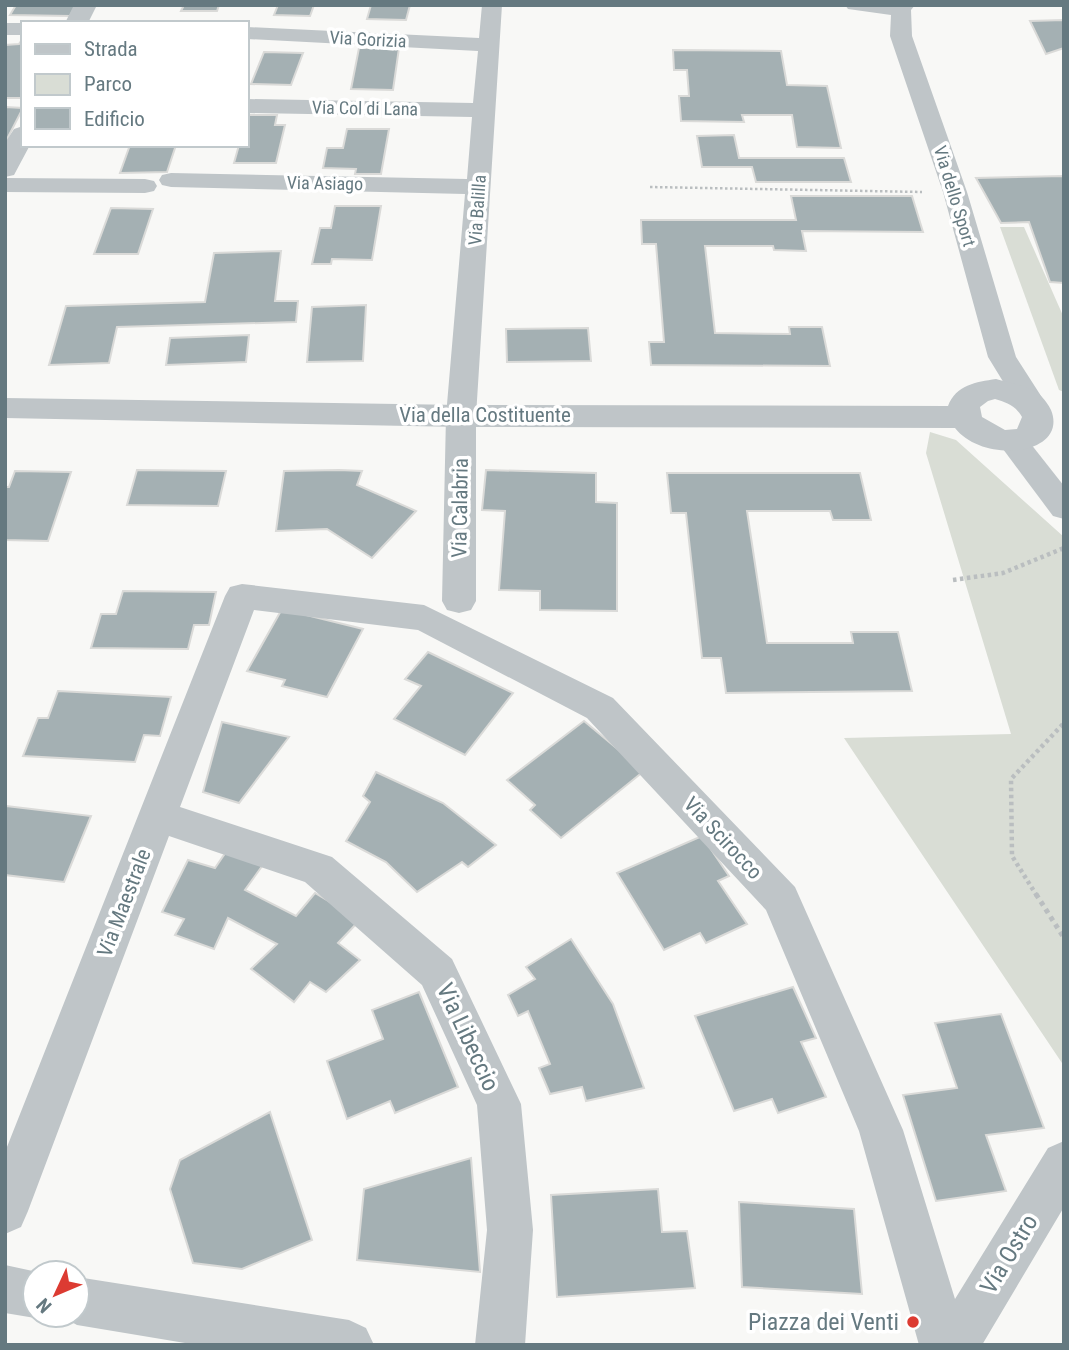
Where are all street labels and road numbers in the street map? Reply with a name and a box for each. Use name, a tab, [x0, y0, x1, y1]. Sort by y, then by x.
street label: Via Gorizia	[329, 27, 407, 51]
street label: Via Col di Lana	[312, 97, 418, 119]
street label: Via dello Sport	[930, 143, 980, 249]
street label: Via Asiago	[287, 172, 363, 194]
street label: Via Balilla	[464, 174, 490, 246]
street label: Via della Costituente	[399, 403, 571, 427]
street label: Via Calabria	[447, 458, 473, 558]
street label: Via Scirocco	[679, 792, 767, 884]
street label: Via Maestrale	[92, 845, 156, 960]
street label: Via Libeccio	[431, 979, 505, 1095]
street label: Via Ostro	[974, 1209, 1044, 1299]

